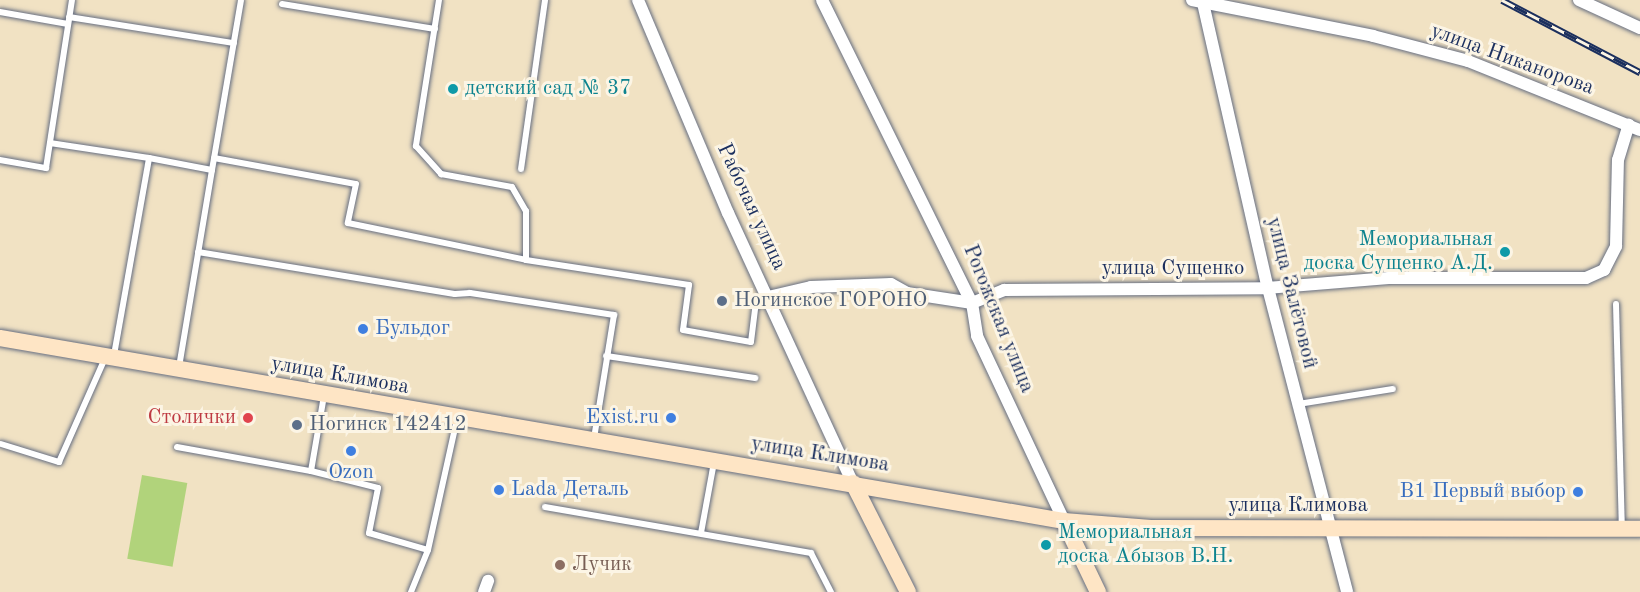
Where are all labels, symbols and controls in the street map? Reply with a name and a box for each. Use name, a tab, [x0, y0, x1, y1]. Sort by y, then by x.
street label: улица Никанорова	[1427, 19, 1597, 101]
place label: детский сад № 37	[465, 76, 631, 102]
marker: детский сад № 37	[446, 82, 460, 96]
street label: Рабочая улица	[711, 140, 791, 274]
street label: улица Залётовой	[1260, 215, 1322, 371]
place label: Мемориальная доска Сущенко А.Д.	[1304, 227, 1493, 277]
street label: Рогожская улица	[957, 241, 1039, 397]
marker: Мемориальная доска Сущенко А.Д.	[1498, 245, 1512, 259]
street label: улица Сущенко	[1102, 256, 1244, 282]
place label: Ногинское ГОРОНО	[734, 288, 927, 314]
marker: Ногинское ГОРОНО	[715, 294, 729, 308]
place label: Бульдог	[375, 316, 450, 342]
marker: Бульдог	[356, 322, 370, 336]
street label: улица Климова	[269, 351, 411, 401]
place label: Столички	[147, 405, 236, 431]
place label: Exist.ru	[586, 405, 659, 431]
marker: Столички	[241, 411, 255, 425]
marker: Exist.ru	[664, 411, 678, 425]
place label: Ногинск 142412	[309, 412, 467, 438]
marker: Ногинск 142412	[290, 418, 304, 432]
street label: улица Климова	[749, 432, 891, 478]
marker: Ozon	[344, 444, 358, 458]
place label: Ozon	[328, 460, 374, 486]
place label: Lada Деталь	[511, 477, 629, 503]
place label: В1 Первый выбор	[1400, 479, 1566, 505]
marker: Lada Деталь	[492, 483, 506, 497]
marker: В1 Первый выбор	[1571, 485, 1585, 499]
street label: улица Климова	[1228, 493, 1368, 519]
place label: Мемориальная доска Абызов В.Н.	[1058, 520, 1233, 570]
marker: Мемориальная доска Абызов В.Н.	[1039, 538, 1053, 552]
place label: Лучик	[572, 552, 632, 578]
marker: Лучик	[553, 558, 567, 572]

